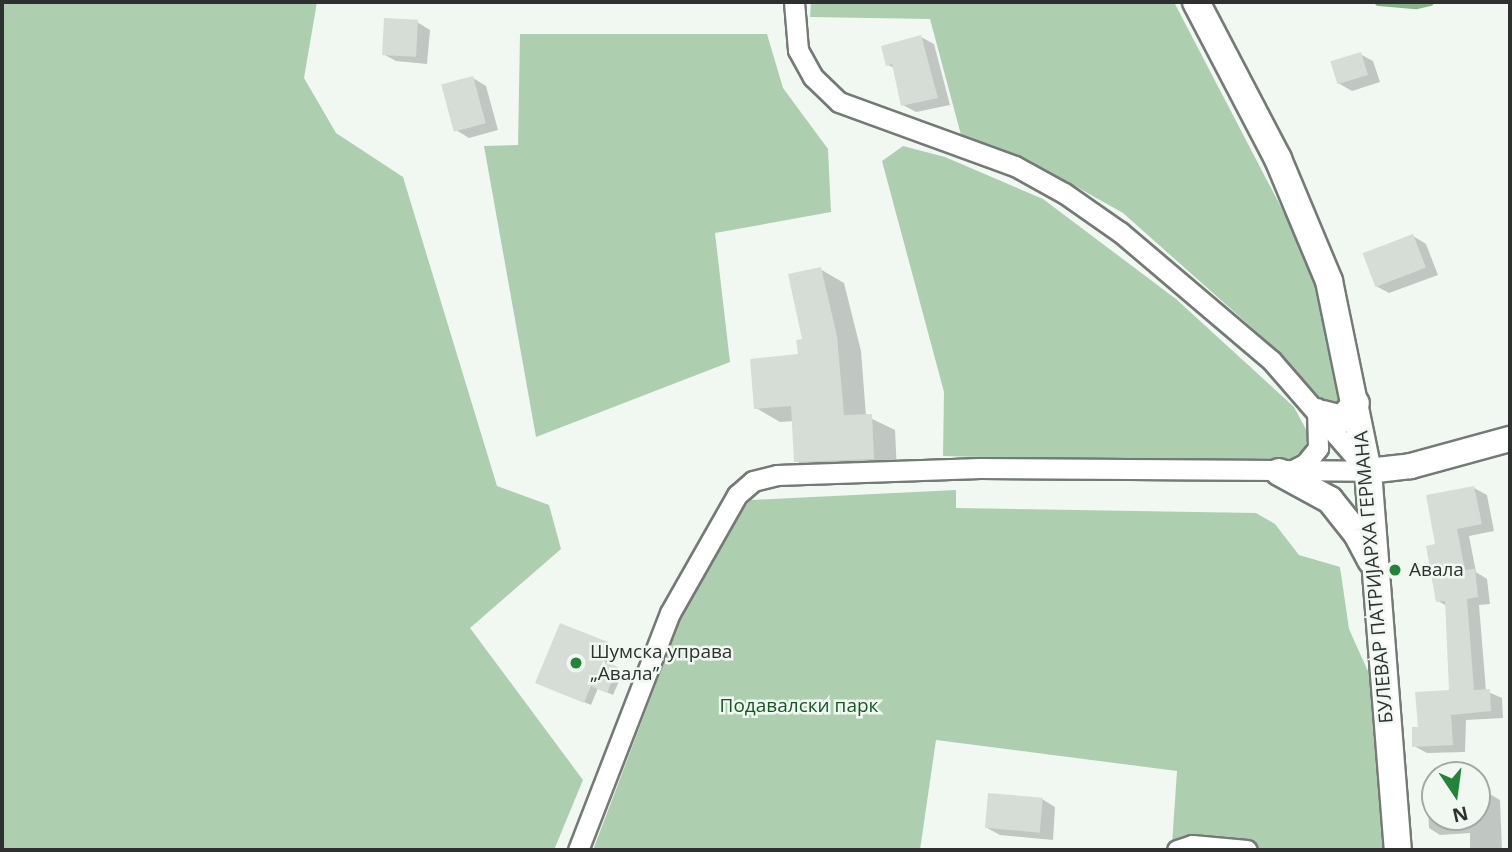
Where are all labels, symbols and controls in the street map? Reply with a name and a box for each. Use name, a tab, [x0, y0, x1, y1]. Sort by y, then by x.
street label: БУЛЕВАР ПАТРИЈАРХА ГЕРМАНА	[1350, 430, 1398, 724]
place label: Авала	[1409, 559, 1464, 581]
marker: Авала	[1387, 562, 1403, 578]
place label: Шумска управа „Авала”	[590, 641, 732, 685]
marker: Шумска управа „Авала”	[568, 655, 584, 671]
park label: Подавалски парк	[720, 695, 878, 717]
north arrow	[1421, 761, 1491, 831]
text: N	[1450, 800, 1471, 829]

